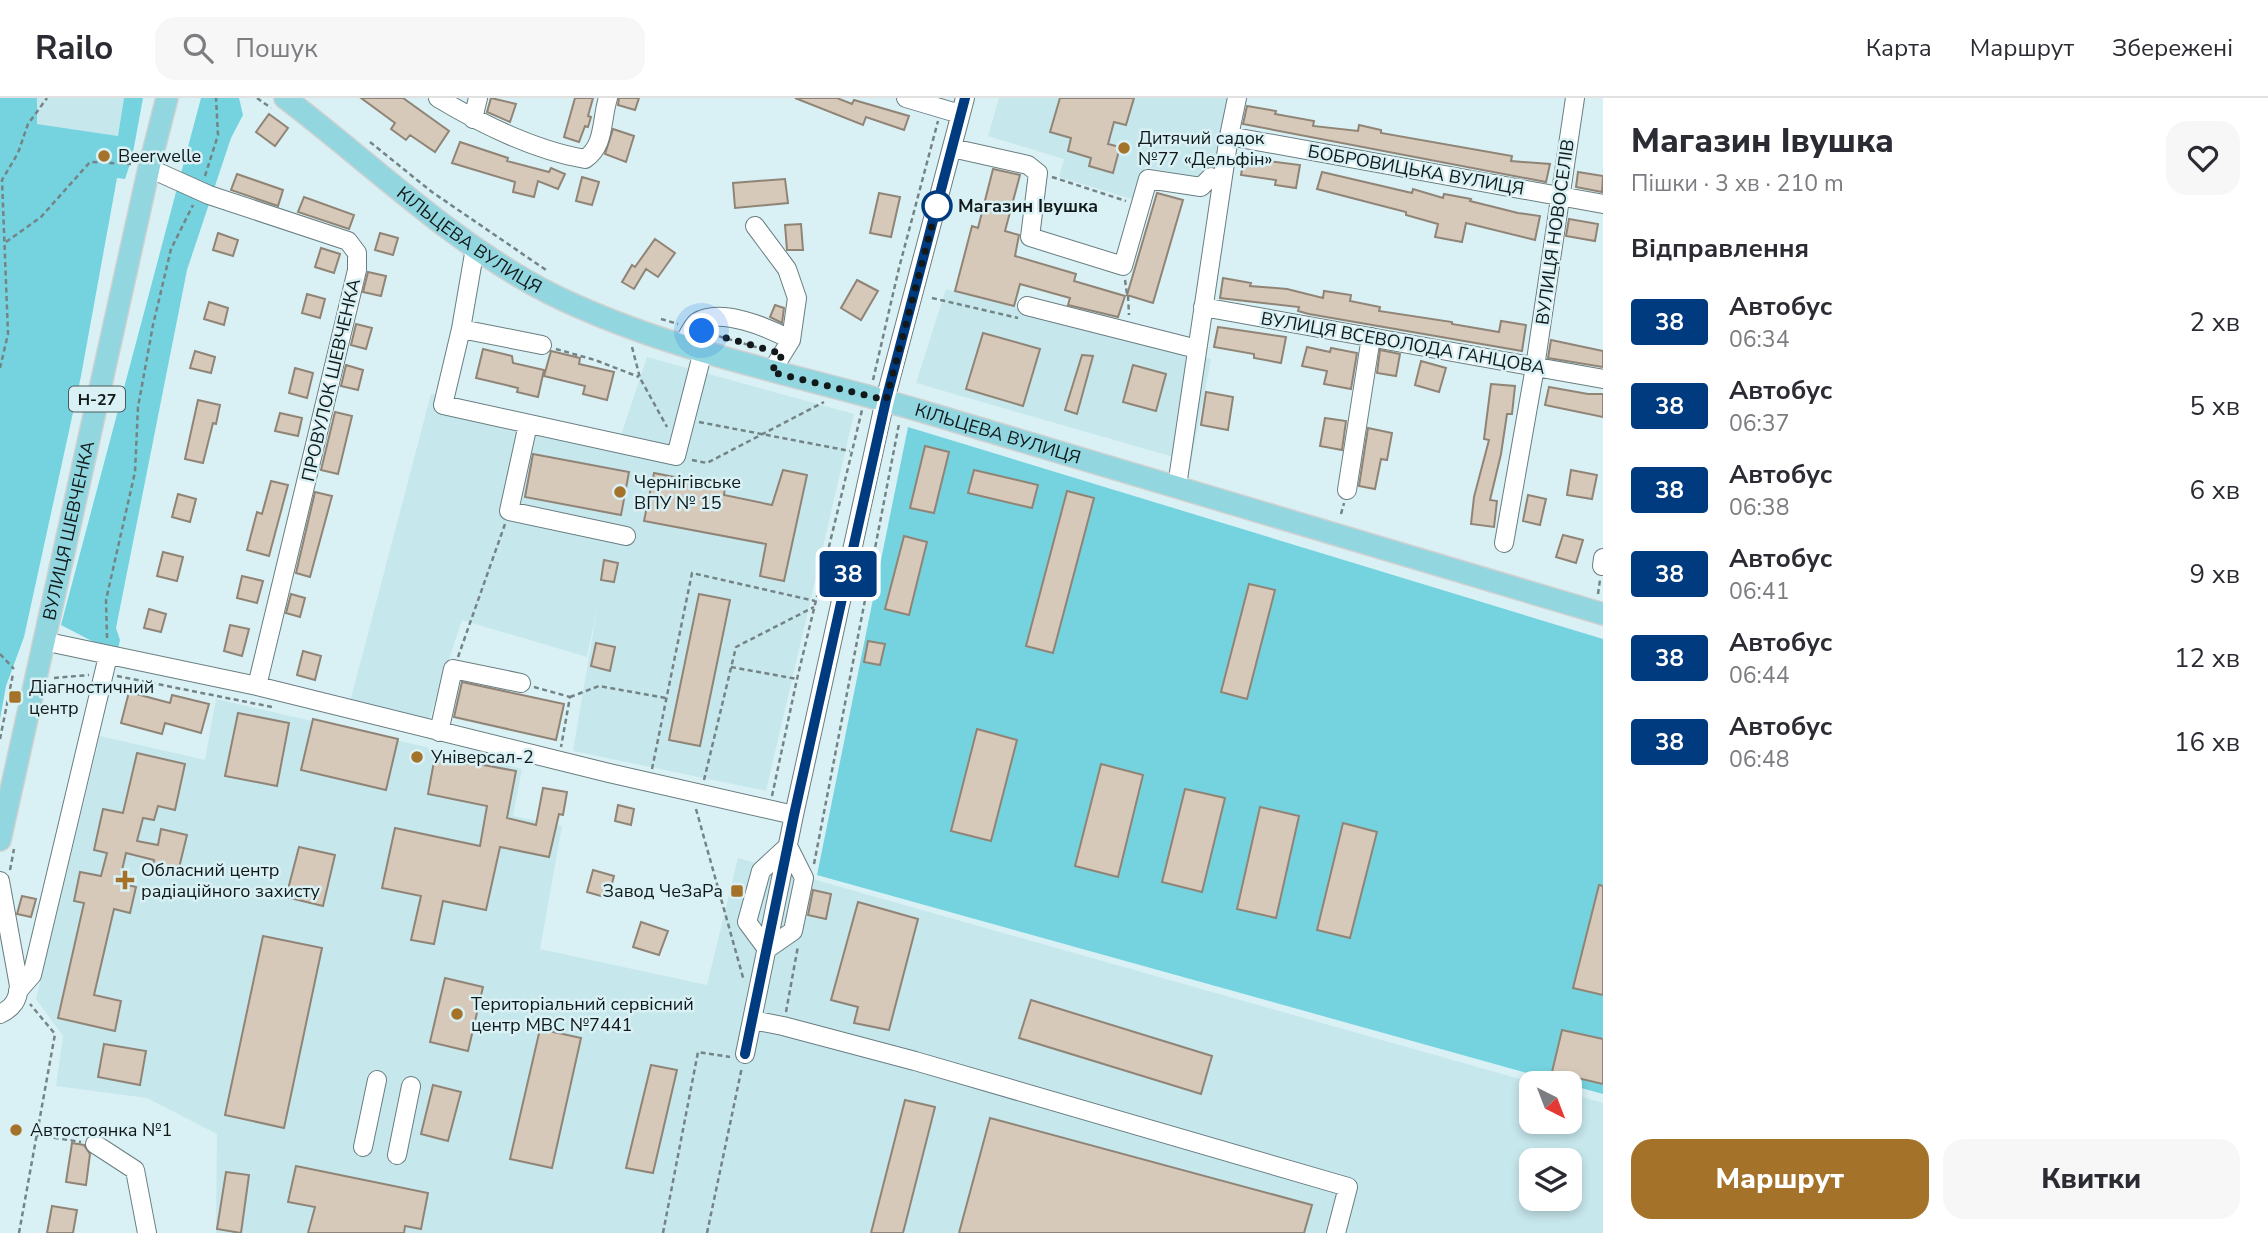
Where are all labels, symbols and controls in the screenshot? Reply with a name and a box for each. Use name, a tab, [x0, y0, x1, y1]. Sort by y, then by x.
search box	[155, 17, 645, 80]
text: Railo	[35, 26, 113, 71]
icon: search	[179, 29, 217, 67]
text: Пошук	[235, 31, 318, 66]
text: Карта	[1866, 32, 1932, 64]
text: Маршрут	[1970, 32, 2074, 64]
text: Збережені	[2112, 32, 2233, 64]
text: Магазин Івушка	[1631, 119, 1894, 164]
button: heart	[2166, 121, 2240, 195]
place label: Дитячий садок №77 «Дельфін»	[1138, 126, 1273, 171]
street label: ВУЛИЦЯ НОВОСЕЛІВ	[1530, 138, 1580, 326]
street label: БОБРОВИЦЬКА ВУЛИЦЯ	[1306, 139, 1526, 201]
marker: Дитячий садок №77 «Дельфін»	[1116, 140, 1132, 156]
place label: Beerwelle	[118, 144, 201, 168]
marker: Beerwelle	[96, 148, 112, 164]
text: Пішки · 3 хв · 210 m	[1631, 168, 1844, 199]
street label: КІЛЬЦЕВА ВУЛИЦЯ	[392, 181, 546, 299]
marker: Магазин Івушка	[922, 191, 952, 221]
place label: Магазин Івушка	[958, 194, 1098, 218]
text: Відправлення	[1631, 231, 1809, 266]
street label: ПРОВУЛОК ШЕВЧЕНКА	[296, 276, 366, 484]
text: Автобус	[1729, 289, 1832, 324]
text: 2 хв	[2190, 305, 2240, 340]
street label: ВУЛИЦЯ ВСЕВОЛОДА ГАНЦОВА	[1259, 306, 1547, 380]
text: 38	[1655, 306, 1684, 338]
your location	[684, 313, 719, 348]
text: 06:34	[1729, 324, 1789, 355]
text: Автобус	[1729, 373, 1832, 408]
road number: Н-27	[69, 386, 125, 412]
text: 5 хв	[2190, 389, 2240, 424]
text: 38	[1655, 390, 1684, 422]
street label: КІЛЬЦЕВА ВУЛИЦЯ	[912, 398, 1084, 470]
text: 06:37	[1729, 408, 1789, 439]
street label: ВУЛИЦЯ ШЕВЧЕНКА	[37, 438, 100, 623]
text: Автобус	[1729, 457, 1832, 492]
place label: Чернігівське ВПУ № 15	[634, 470, 741, 515]
text: 6 хв	[2190, 473, 2240, 508]
text: 38	[1655, 474, 1684, 506]
marker: Чернігівське ВПУ № 15	[612, 484, 628, 500]
text: 06:38	[1729, 492, 1789, 523]
text: Автобус	[1729, 541, 1832, 576]
line badge: 38	[816, 551, 880, 597]
text: 9 хв	[2190, 557, 2240, 592]
text: 38	[834, 558, 862, 590]
text: 38	[1655, 558, 1684, 590]
text: 06:41	[1729, 576, 1789, 607]
text: Автобус	[1729, 625, 1832, 660]
text: 12 хв	[2174, 641, 2240, 676]
text: 38	[1655, 642, 1684, 674]
text: 06:44	[1729, 660, 1789, 691]
place label: Діагностичний центр	[29, 675, 154, 720]
marker: Діагностичний центр	[7, 689, 23, 705]
text: Автобус	[1729, 709, 1832, 744]
text: 16 хв	[2174, 725, 2240, 760]
text: 38	[1655, 726, 1684, 758]
text: 06:48	[1729, 744, 1789, 775]
place label: Універсал-2	[430, 745, 534, 769]
marker: Універсал-2	[409, 749, 425, 765]
place label: Обласний центр радіаційного захисту	[141, 858, 320, 903]
marker: Обласний центр радіаційного захисту	[115, 870, 135, 890]
place label: Завод ЧеЗаРа	[602, 879, 723, 903]
marker: Завод ЧеЗаРа	[729, 883, 745, 899]
place label: Територіальний сервісний центр МВС №7441	[471, 992, 694, 1037]
marker: Територіальний сервісний центр МВС №7441	[449, 1006, 465, 1022]
north arrow	[1519, 1071, 1582, 1134]
map controls	[1519, 1071, 1582, 1211]
place label: Автостоянка №1	[30, 1118, 172, 1142]
marker: Автостоянка №1	[8, 1122, 24, 1138]
button: Маршрут	[1631, 1139, 1929, 1219]
button: Квитки	[1943, 1139, 2240, 1219]
button: layers	[1519, 1148, 1582, 1211]

